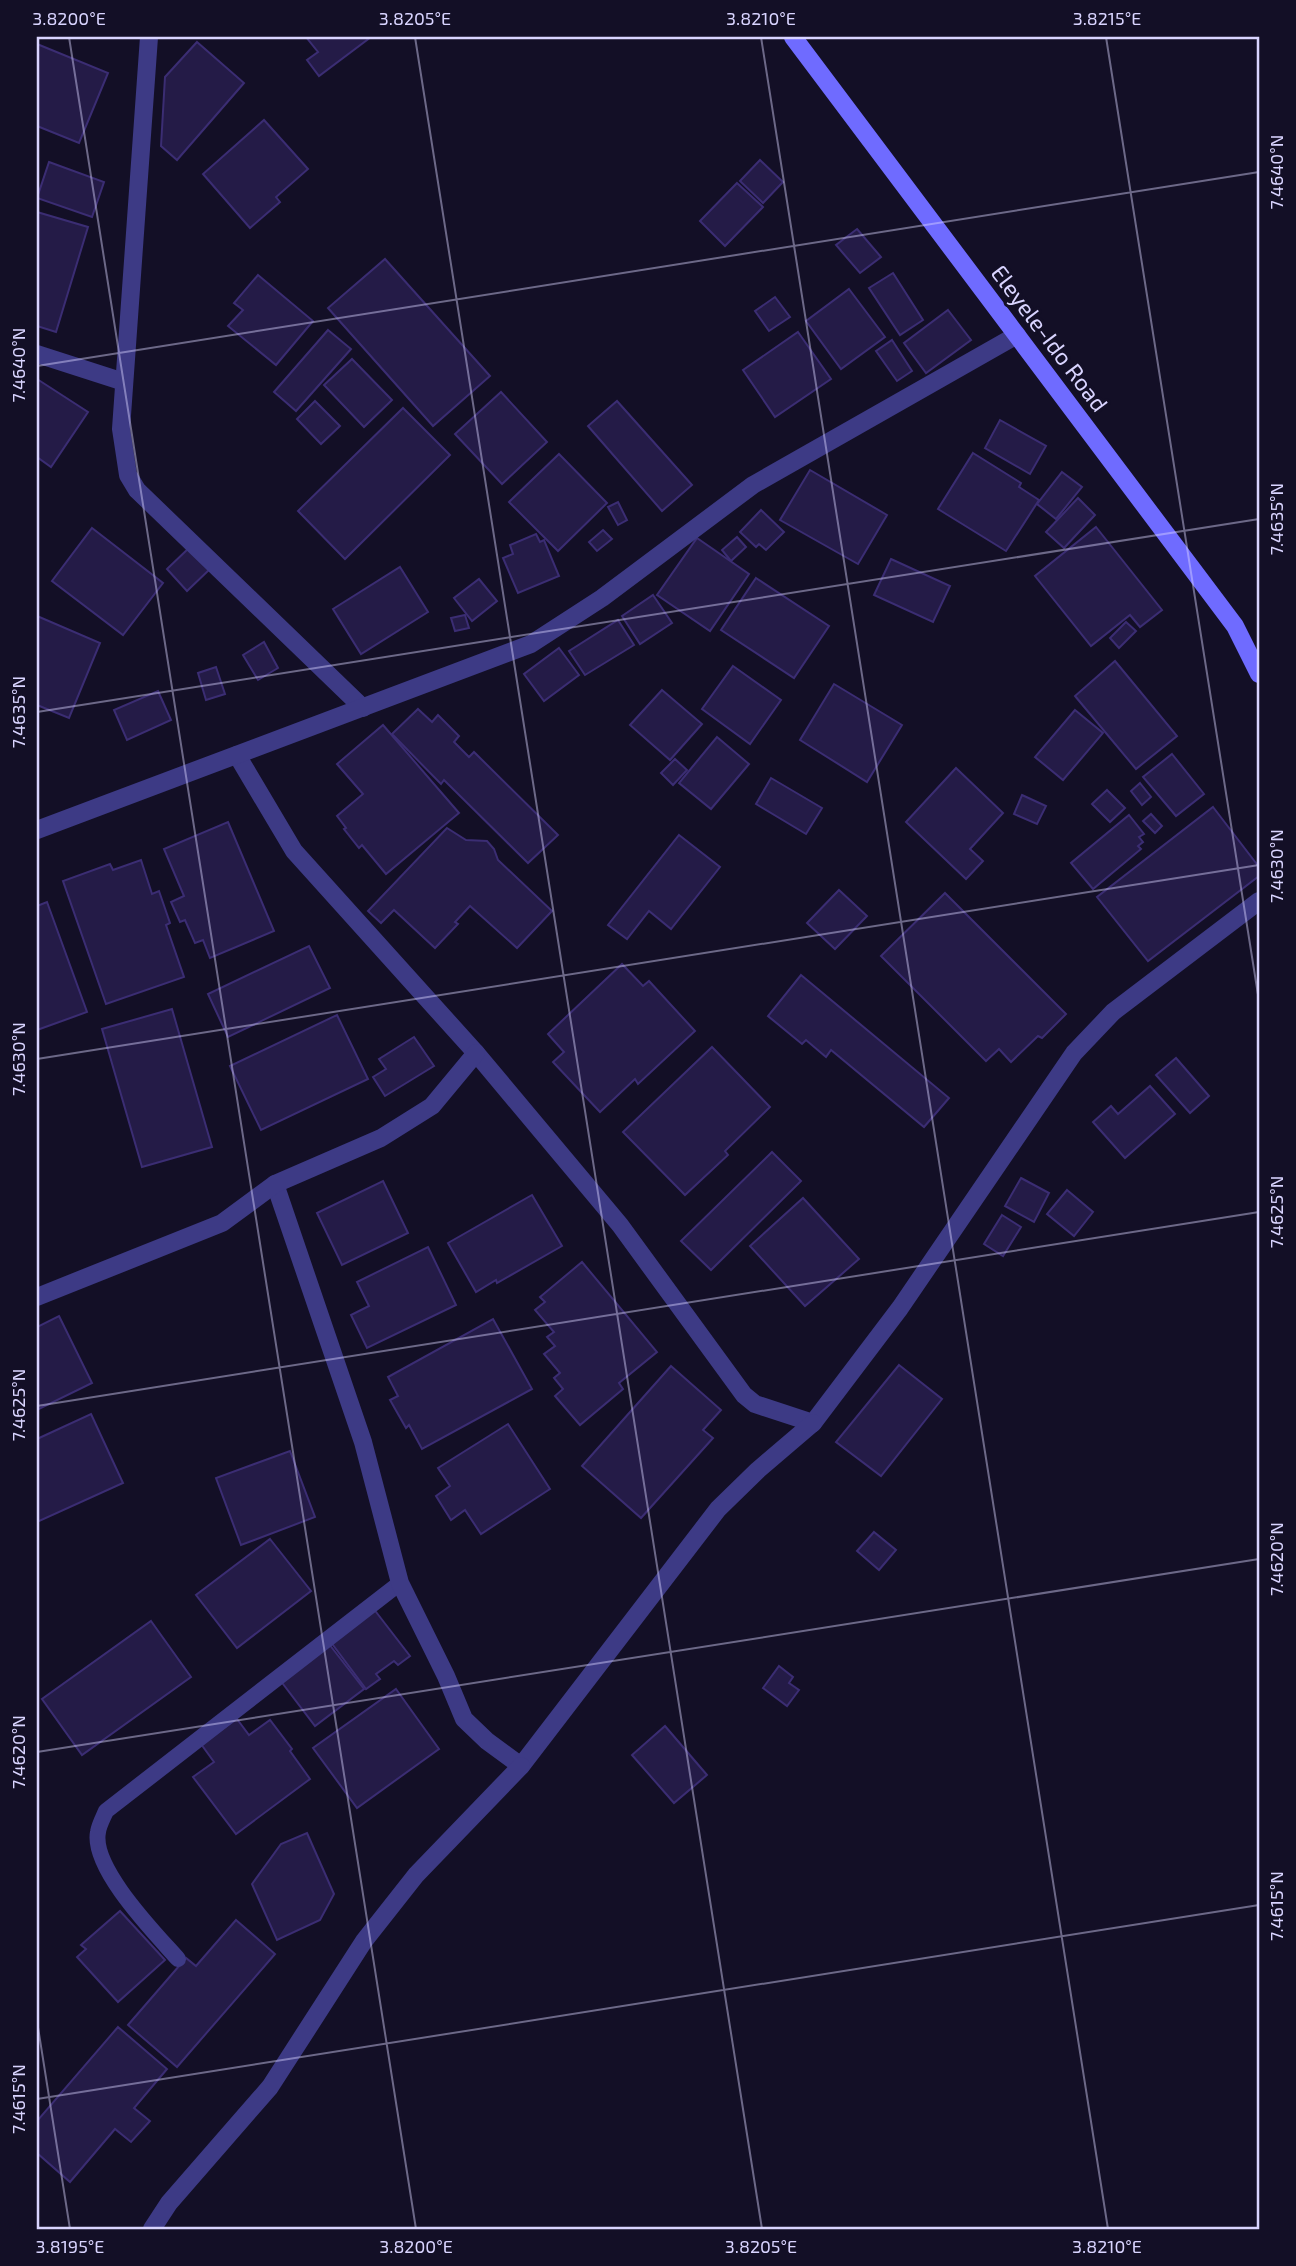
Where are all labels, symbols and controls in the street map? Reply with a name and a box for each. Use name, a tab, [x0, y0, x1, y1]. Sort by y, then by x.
text: 3.8200°E	[32, 7, 106, 29]
text: 3.8205°E	[379, 7, 451, 29]
text: 3.8210°E	[726, 7, 796, 29]
text: 3.8215°E	[1073, 7, 1141, 29]
text: 7.4640°N	[1265, 135, 1287, 209]
street label: Eleyele-Ido Road	[986, 259, 1114, 417]
text: 7.4640°N	[7, 328, 29, 402]
text: 7.4635°N	[1265, 483, 1287, 555]
text: 7.4635°N	[7, 676, 29, 748]
text: 7.4630°N	[1265, 829, 1287, 903]
text: 7.4630°N	[7, 1022, 29, 1096]
text: 7.4625°N	[1265, 1176, 1287, 1248]
text: 7.4625°N	[7, 1369, 29, 1441]
text: 7.4620°N	[1265, 1522, 1287, 1596]
text: 7.4620°N	[7, 1715, 29, 1789]
text: 7.4615°N	[1265, 1871, 1287, 1941]
text: 7.4615°N	[7, 2064, 29, 2134]
text: 3.8195°E	[36, 2235, 104, 2257]
text: 3.8200°E	[379, 2235, 453, 2257]
text: 3.8205°E	[725, 2235, 797, 2257]
text: 3.8210°E	[1072, 2235, 1142, 2257]

